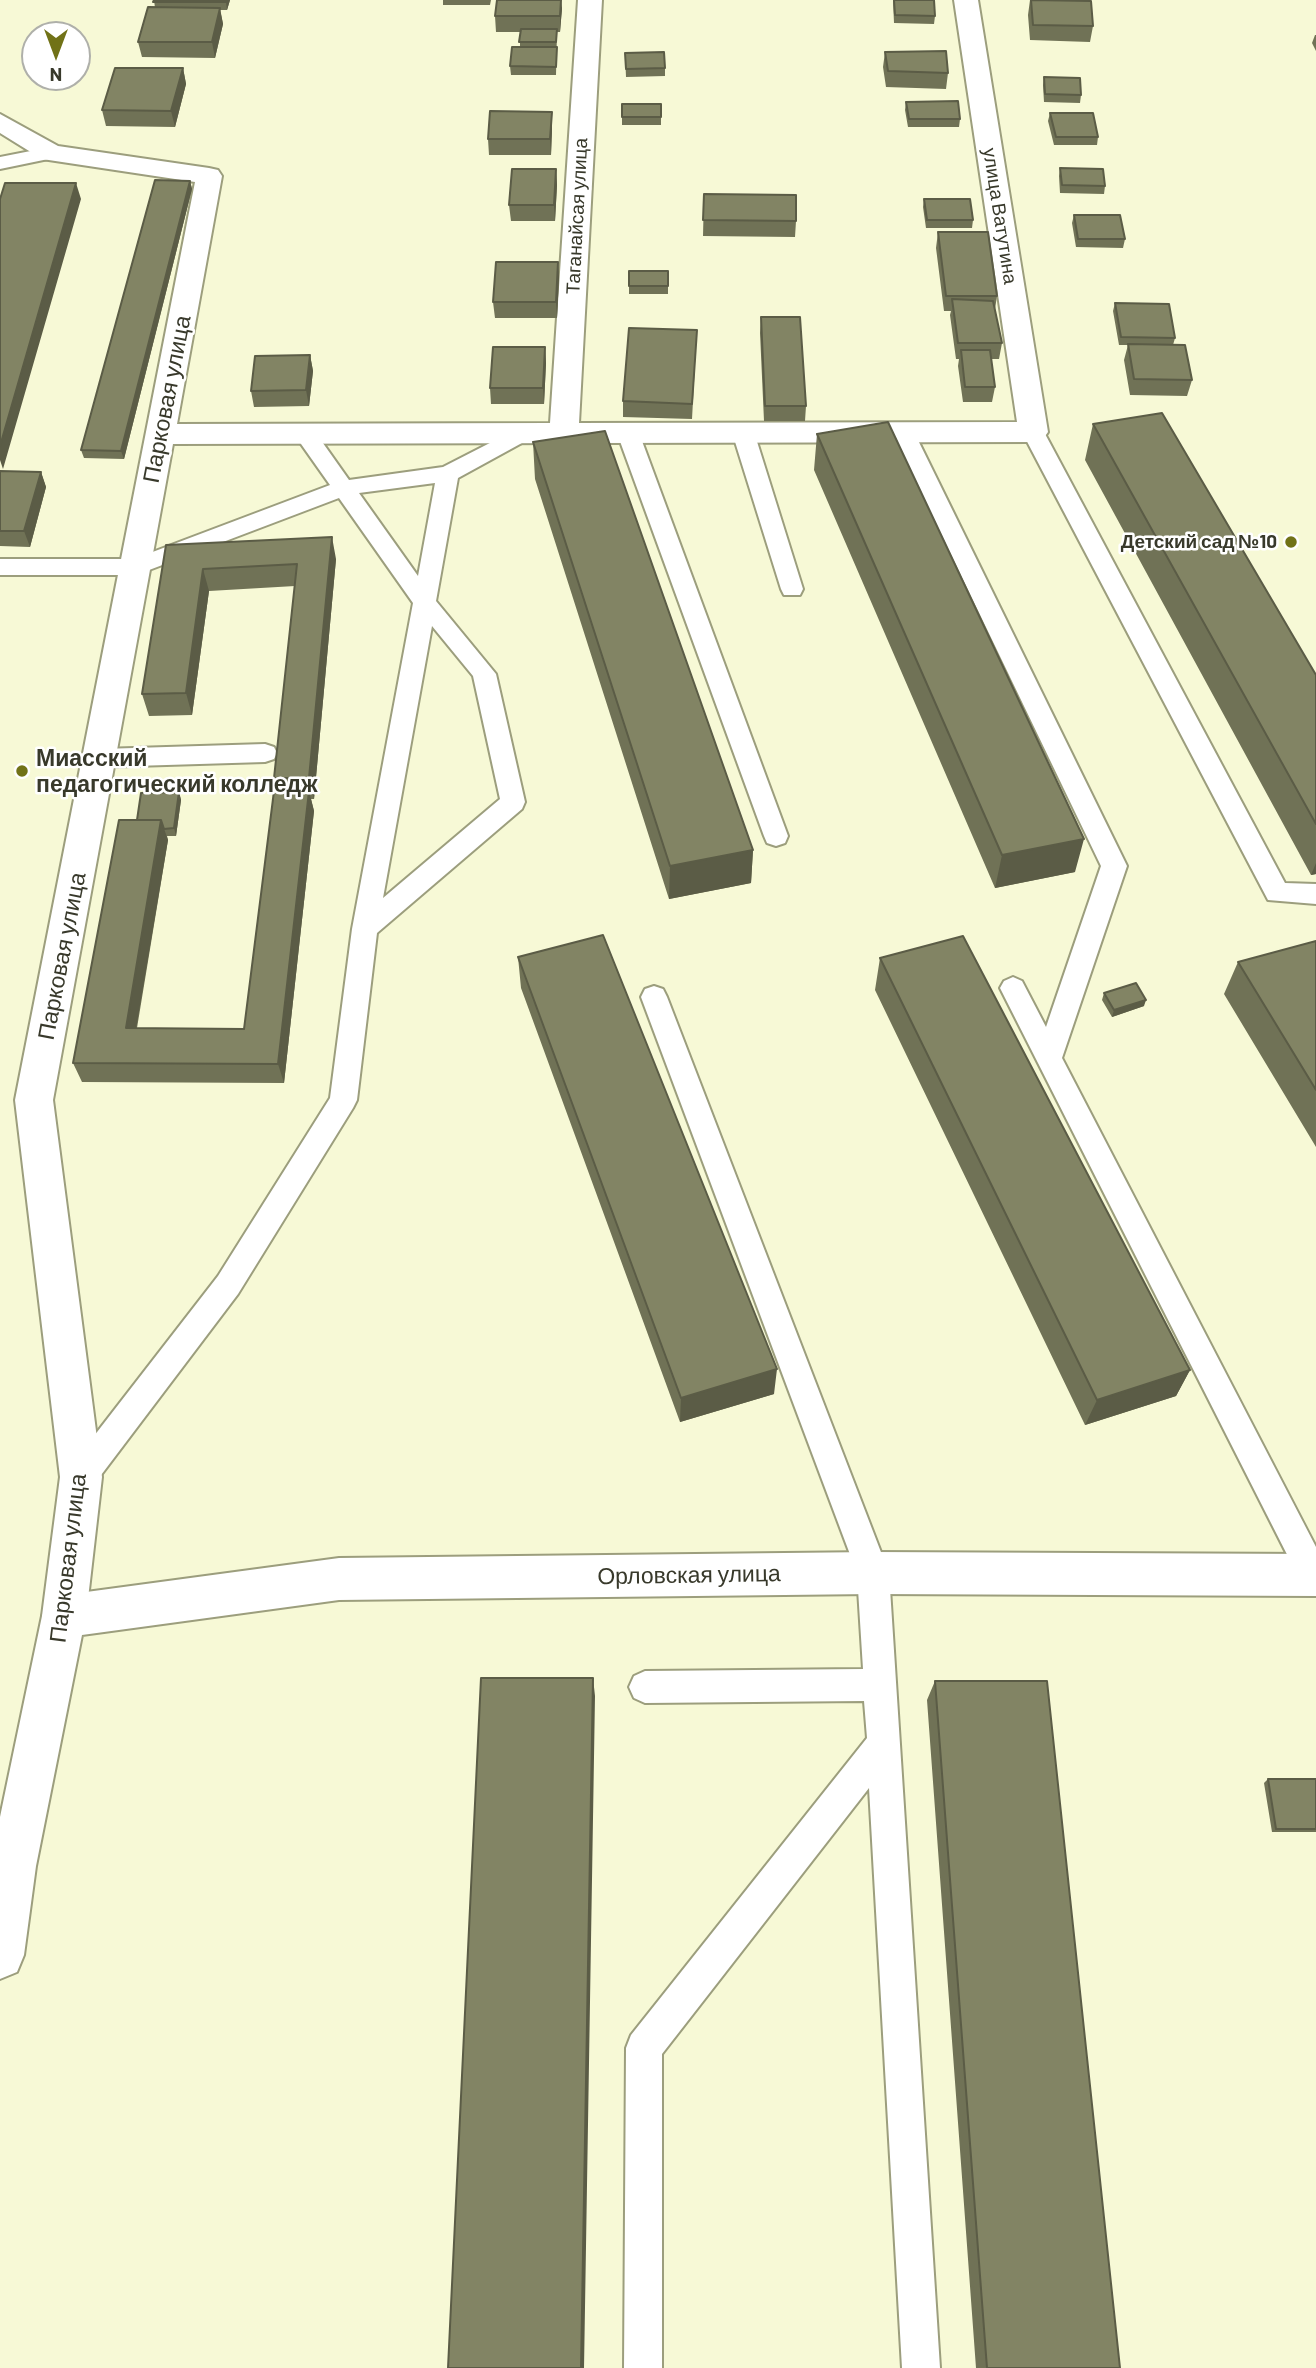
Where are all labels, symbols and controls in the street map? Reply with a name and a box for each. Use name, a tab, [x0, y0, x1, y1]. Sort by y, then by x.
north arrow	[21, 21, 91, 91]
text: N	[50, 64, 62, 87]
street label: Таганайсая улица	[562, 137, 592, 295]
street label: улица Ватутина	[978, 146, 1022, 286]
street label: Парковая улица	[137, 313, 197, 485]
place label: Детский сад №10	[1121, 531, 1277, 553]
marker: Детский сад №10	[1283, 534, 1299, 550]
place label: Миасский педагогический колледж	[36, 744, 317, 798]
marker: Миасский педагогический колледж	[14, 763, 30, 779]
street label: Парковая улица	[32, 870, 92, 1042]
street label: Парковая улица	[44, 1472, 92, 1644]
street label: Орловская улица	[597, 1560, 781, 1590]

